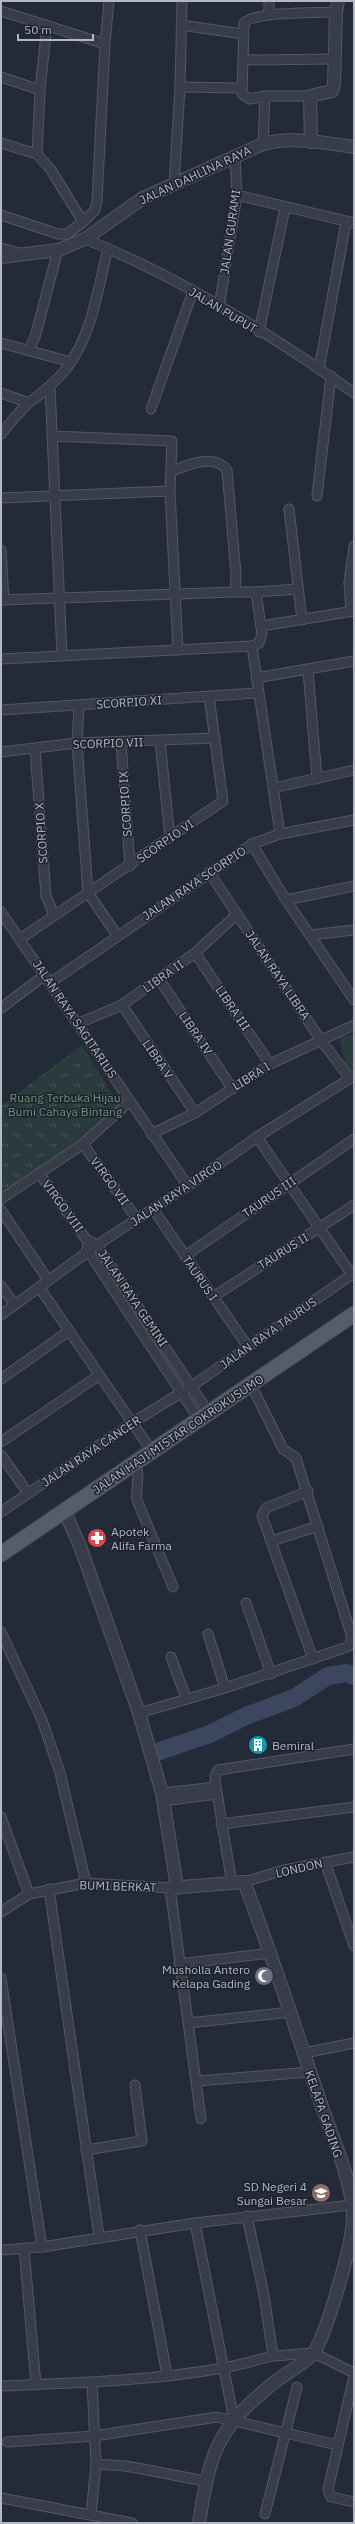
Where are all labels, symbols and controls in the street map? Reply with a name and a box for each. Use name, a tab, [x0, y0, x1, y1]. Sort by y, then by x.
scale bar	[18, 16, 93, 42]
text: 50 m	[24, 22, 52, 37]
street label: JALAN DAHLINA RAYA	[137, 142, 254, 208]
street label: JALAN GURAMI	[217, 188, 243, 275]
street label: JALAN PUPUT	[186, 284, 260, 336]
street label: SCORPIO XI	[96, 692, 163, 712]
street label: SCORPIO VII	[72, 734, 144, 752]
street label: SCORPIO IX	[115, 770, 135, 837]
street label: SCORPIO X	[31, 801, 51, 864]
street label: SCORPIO VI	[134, 816, 196, 866]
street label: JALAN RAYA SCORPIO	[139, 843, 249, 923]
street label: JALAN RAYA LIBRA	[243, 927, 314, 1023]
street label: LIBRA II	[140, 956, 186, 995]
street label: JALAN RAYA SAGITARIUS	[30, 957, 120, 1081]
street label: LIBRA III	[212, 983, 254, 1034]
street label: LIBRA IV	[176, 1009, 216, 1058]
street label: LIBRA V	[139, 1036, 177, 1082]
street label: LIBRA I	[229, 1058, 273, 1093]
park label: Ruang Terbuka Hijau Bumi Cahaya Bintang	[8, 1090, 123, 1119]
street label: VIRGO VII	[87, 1154, 133, 1208]
street label: JALAN RAYA VIRGO	[127, 1157, 225, 1229]
street label: TAURUS III	[239, 1173, 299, 1221]
street label: VIRGO VIII	[39, 1177, 87, 1235]
street label: TAURUS II	[255, 1229, 311, 1272]
street label: JALAN RAYA GEMINI	[95, 1247, 171, 1350]
street label: TAURUS I	[179, 1252, 221, 1304]
street label: JALAN RAYA TAURUS	[217, 1294, 319, 1372]
street label: JALAN HAJI MISTAR COKROKUSUMO	[90, 1371, 266, 1497]
street label: JALAN RAYA CANCER	[39, 1412, 144, 1490]
place label: Apotek Alifa Farma	[111, 1524, 173, 1553]
pharmacy icon: Apotek Alifa Farma	[86, 1527, 108, 1549]
building icon: Bemiral	[247, 1734, 269, 1756]
place label: Bemiral	[272, 1738, 314, 1753]
street label: LONDON	[274, 1855, 324, 1881]
street label: BUMI BERKAT	[79, 1877, 157, 1895]
place label: Musholla Antero Kelapa Gading	[162, 1962, 251, 1991]
mosque icon: Musholla Antero Kelapa Gading	[253, 1965, 275, 1987]
street label: KELAPA GADING	[302, 2068, 346, 2160]
place label: SD Negeri 4 Sungai Besar	[237, 2179, 308, 2208]
school or university icon: SD Negeri 4 Sungai Besar	[310, 2182, 332, 2204]

